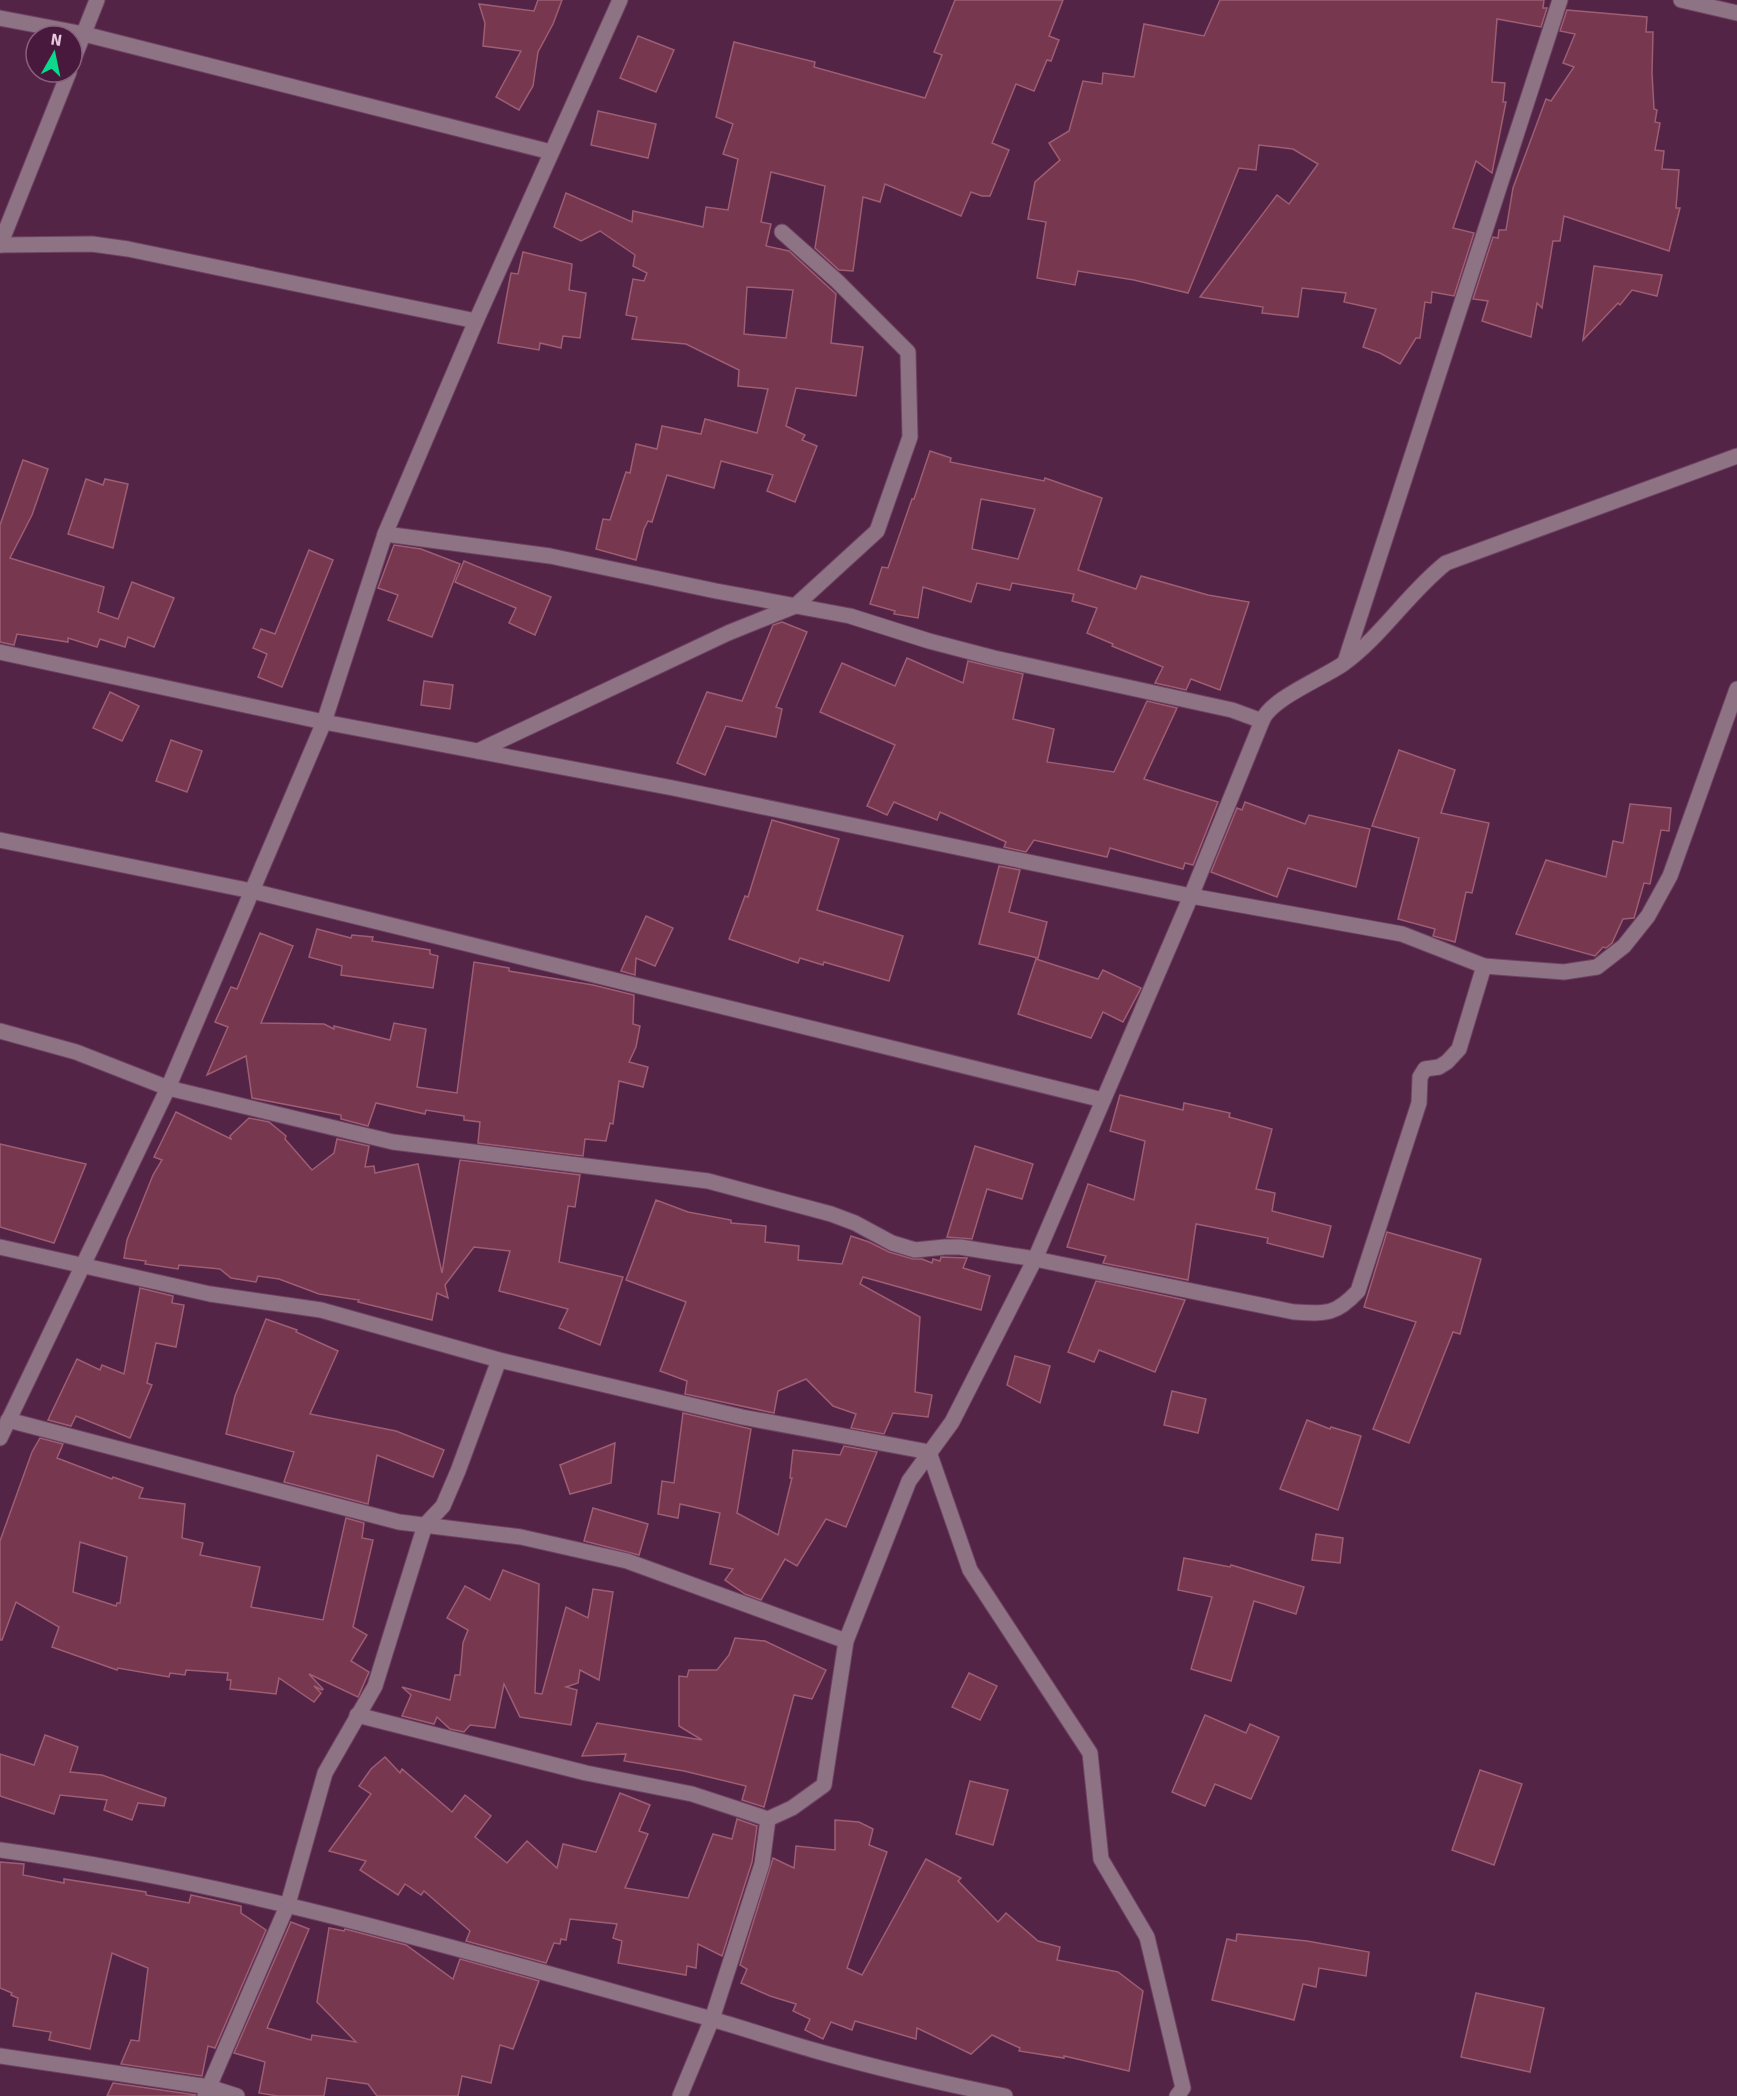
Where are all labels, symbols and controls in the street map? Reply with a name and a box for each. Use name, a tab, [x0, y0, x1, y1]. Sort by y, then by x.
north arrow	[24, 24, 84, 84]
text: N	[49, 29, 63, 51]

